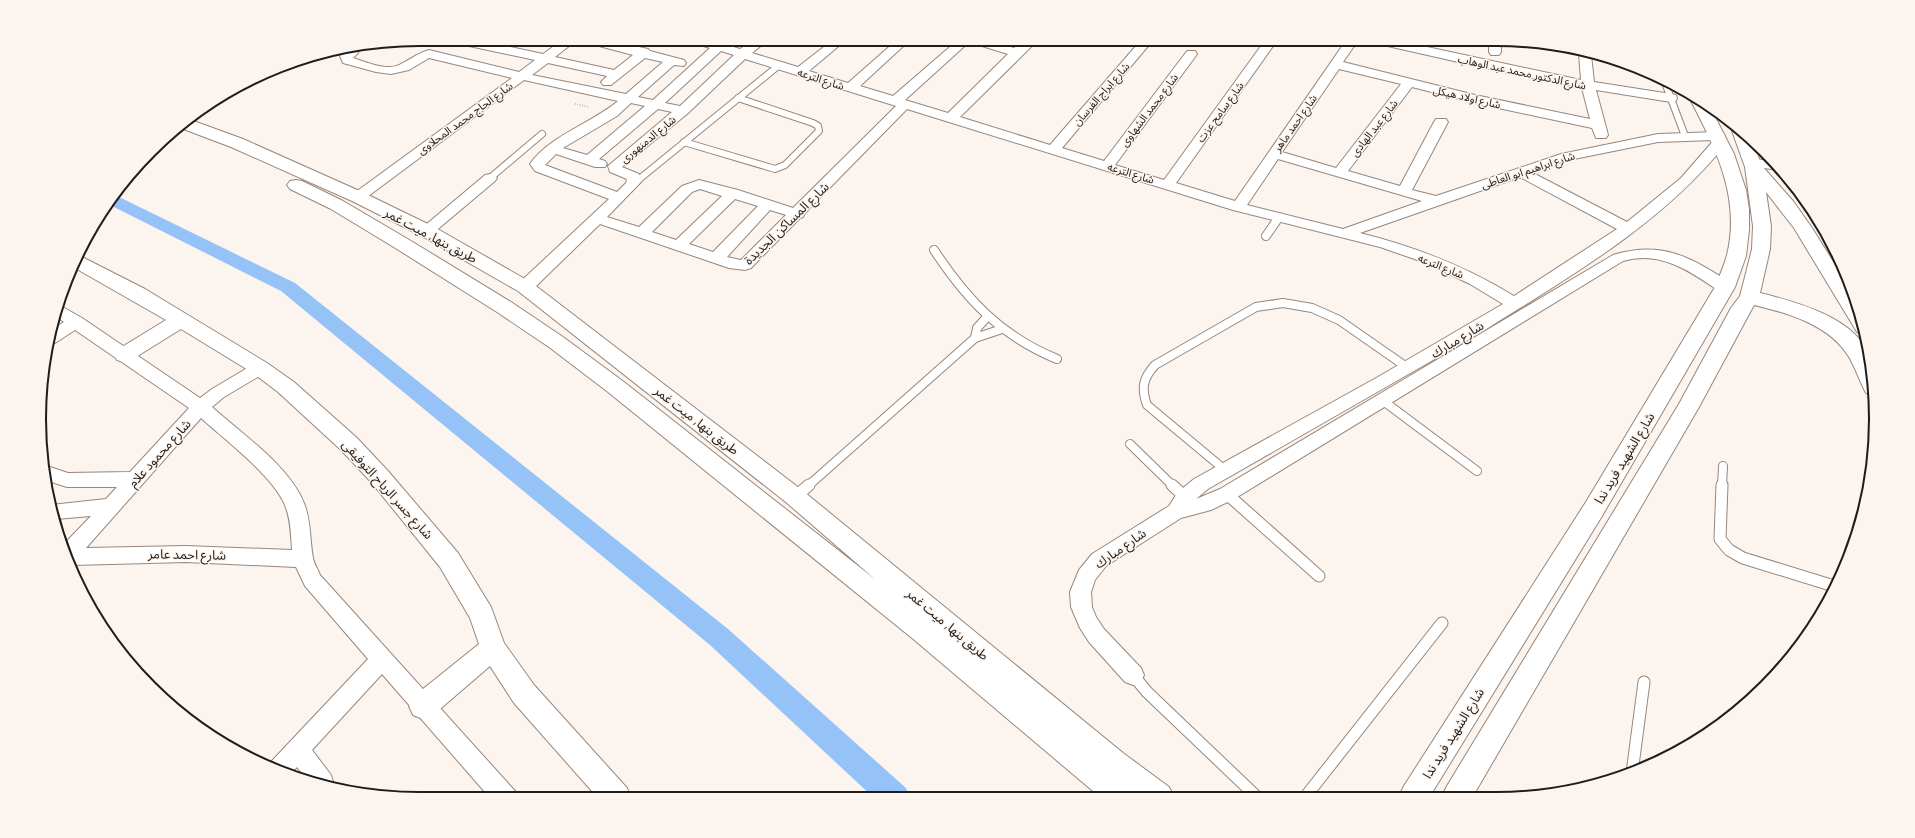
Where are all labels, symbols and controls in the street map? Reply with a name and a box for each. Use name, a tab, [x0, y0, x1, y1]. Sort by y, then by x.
street label: شارع الدكتور محمد عبد الوهاب	[1456, 52, 1588, 93]
street label: شارع ابراج الفرسان	[1070, 59, 1133, 129]
street label: شارع الترعه	[796, 65, 846, 94]
street label: شارع محمد الشهاوى	[1117, 70, 1182, 150]
street label: شارع الحاج محمد المحلاوى	[415, 78, 516, 158]
street label: شارع سامح عزت	[1193, 79, 1248, 146]
street label: شارع اولاد هيكل	[1432, 82, 1503, 113]
street label: شارع احمد ماهر	[1270, 91, 1321, 156]
street label: شارع عبد الهادى	[1347, 96, 1402, 160]
street label: شارع الدمنهورى	[617, 112, 680, 167]
street label: شارع ابراهيم ابو العاطى	[1479, 148, 1578, 194]
street label: شارع الترعه	[1106, 159, 1156, 188]
street label: شارع المساكن الجديدة	[740, 178, 834, 270]
street label: طريق بنها, ميت غمر	[381, 203, 480, 267]
street label: شارع الترعه	[1416, 250, 1466, 283]
street label: شارع مبارك	[1428, 317, 1488, 364]
street label: طريق بنها, ميت غمر	[650, 381, 743, 459]
street label: شارع الشهيد فريد ندا	[1590, 409, 1660, 508]
street label: شارع محمود علام	[124, 416, 196, 492]
street label: شارع جسر الرياح التوفيقى	[337, 436, 437, 544]
street label: شارع مبارك	[1091, 525, 1150, 574]
street label: شارع احمد عامر	[147, 545, 226, 566]
street label: طريق بنها, ميت غمر	[902, 584, 993, 664]
street label: شارع الشهيد فريد ندا	[1419, 685, 1490, 783]

